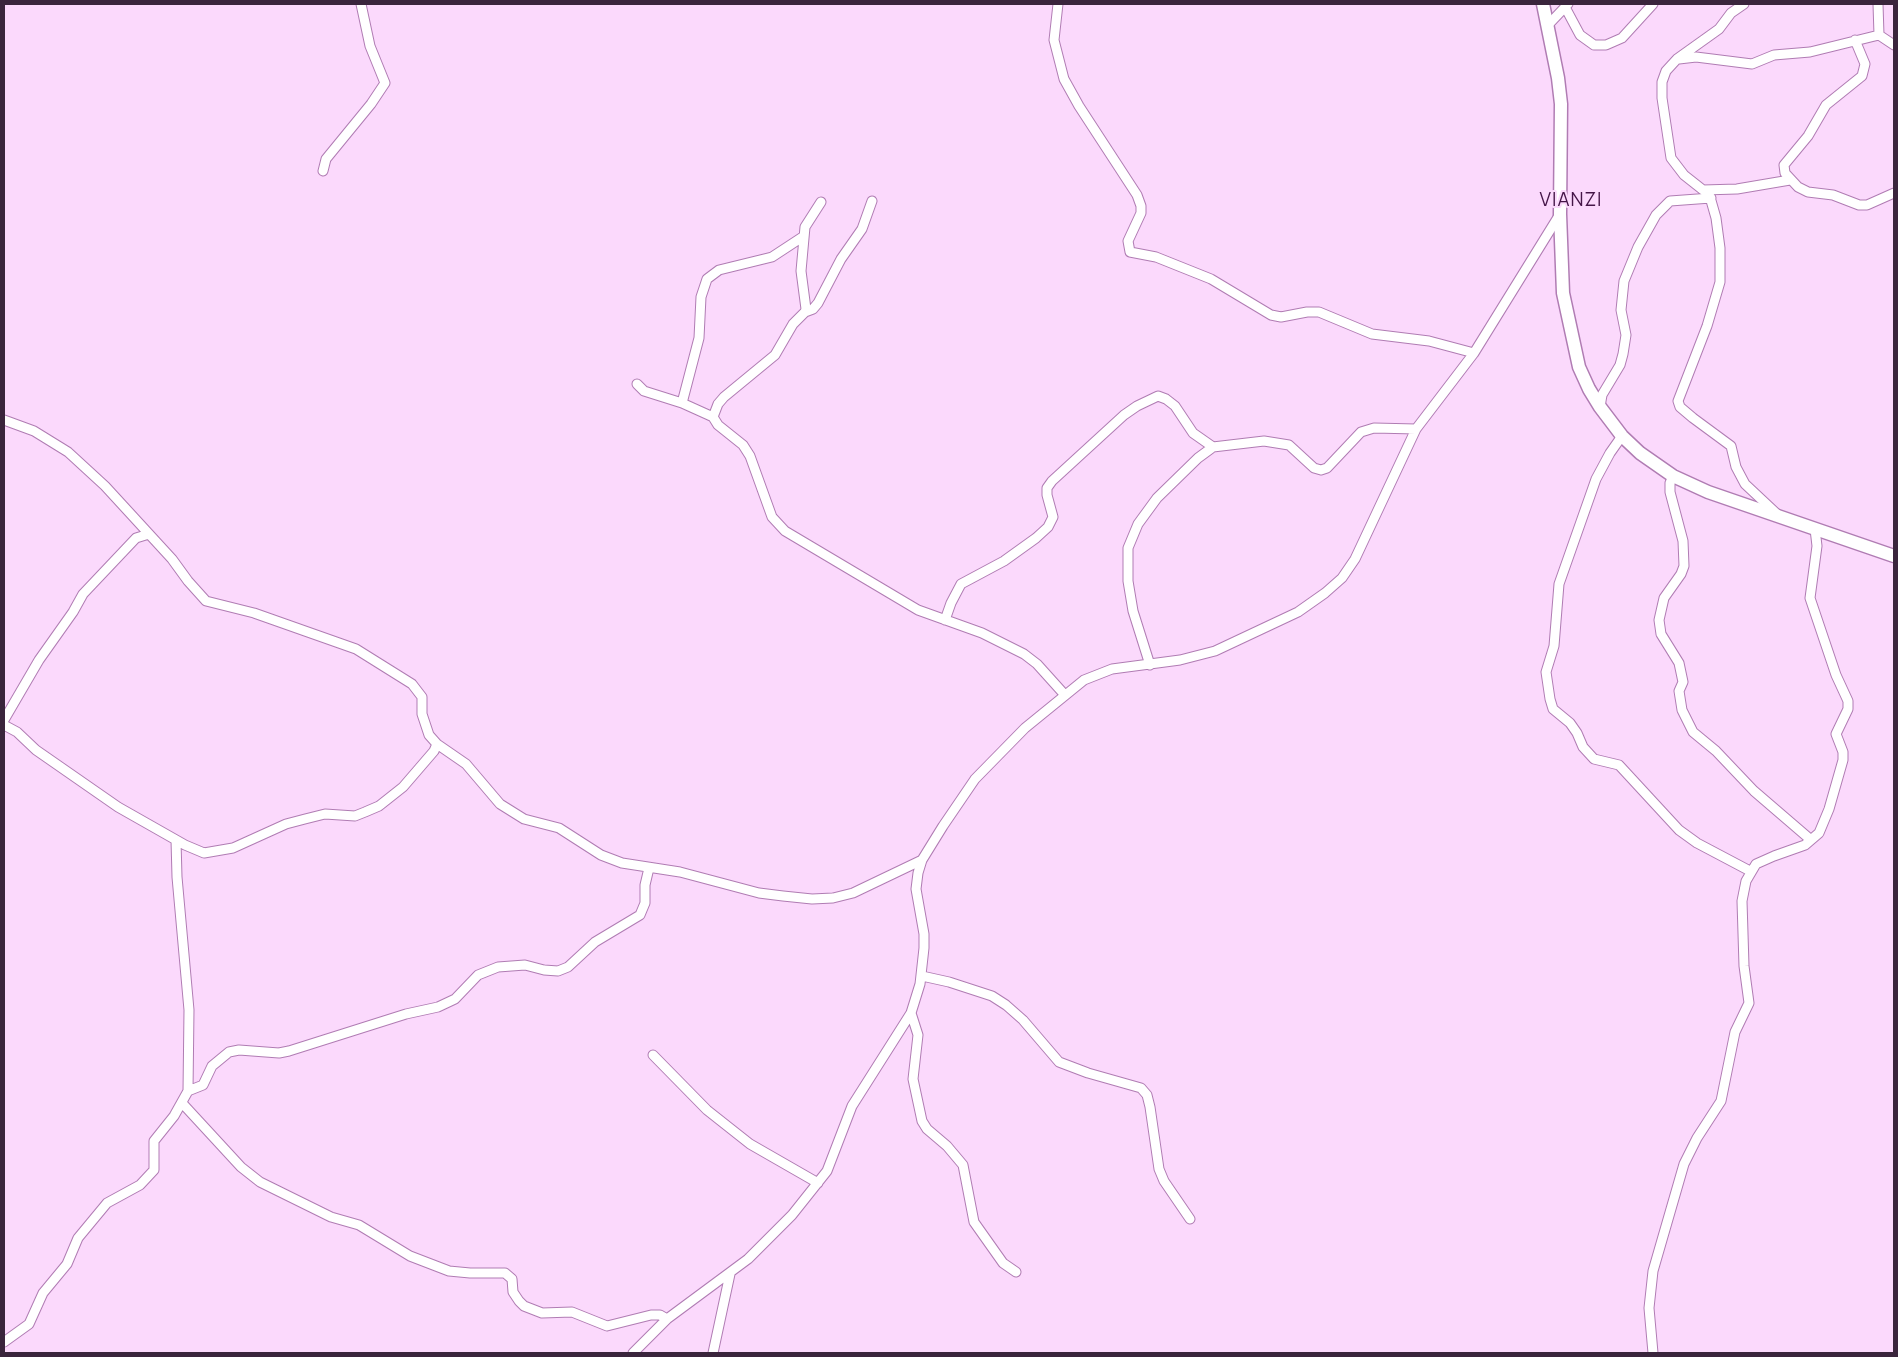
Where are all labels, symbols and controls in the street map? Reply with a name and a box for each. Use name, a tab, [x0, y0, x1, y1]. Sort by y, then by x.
district label: VIANZI	[1539, 190, 1603, 212]

